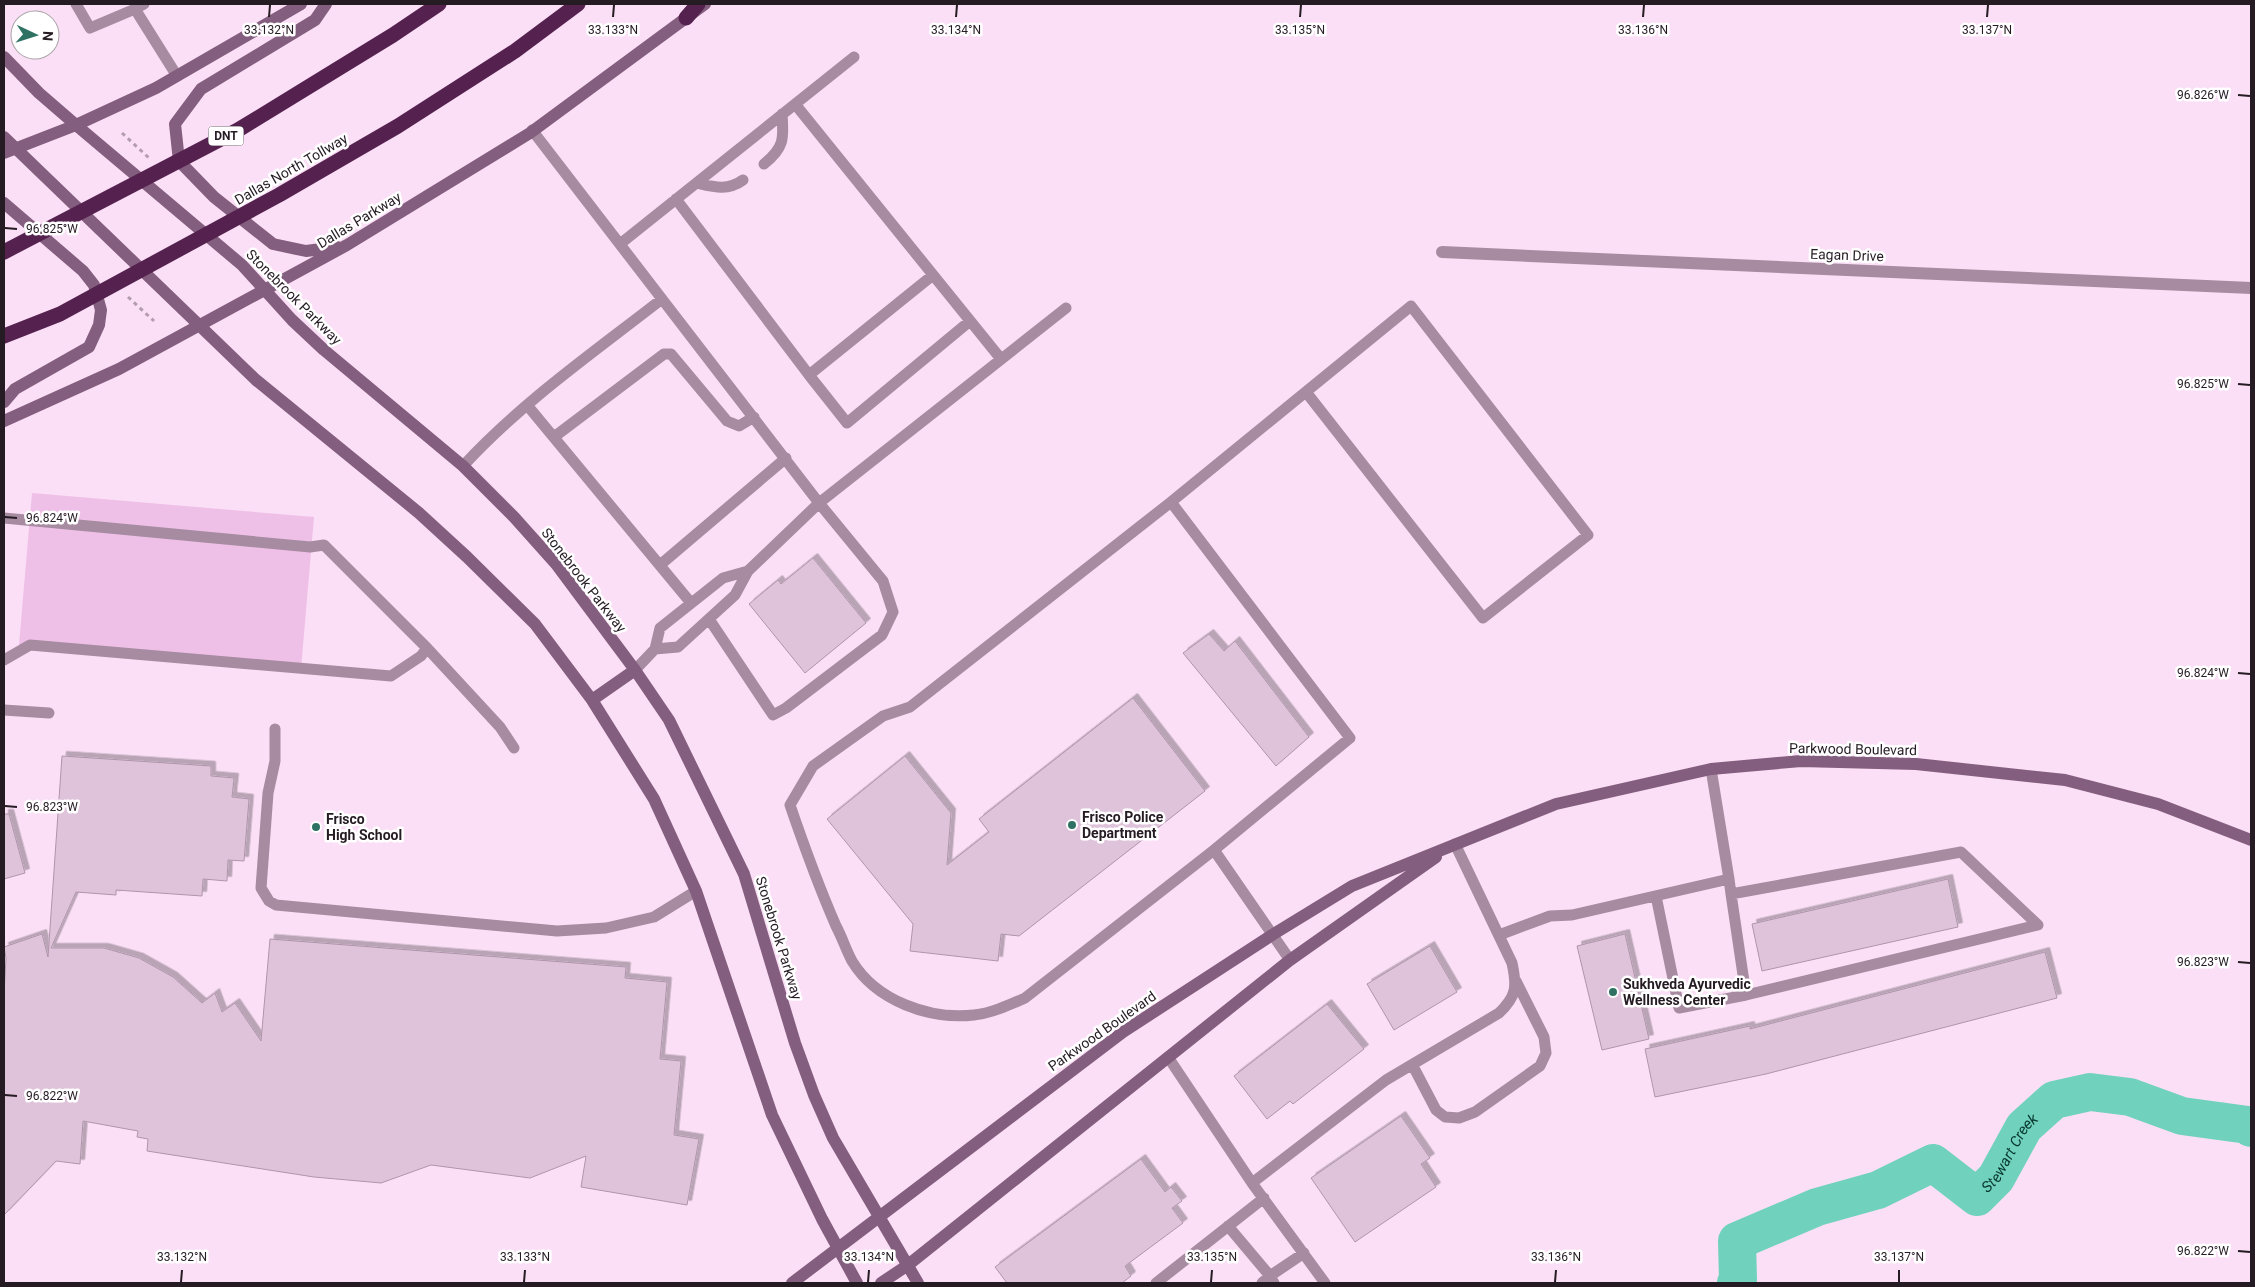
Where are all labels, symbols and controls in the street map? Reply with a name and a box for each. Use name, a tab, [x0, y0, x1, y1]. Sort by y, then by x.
north arrow	[10, 10, 60, 60]
text: 33.132°N	[244, 23, 294, 37]
text: 33.133°N	[588, 23, 638, 37]
text: 33.134°N	[931, 23, 981, 37]
text: 33.135°N	[1275, 23, 1325, 37]
text: 33.136°N	[1618, 23, 1668, 37]
text: 33.137°N	[1962, 23, 2012, 37]
text: N	[40, 30, 56, 41]
text: 96.826°W	[2177, 88, 2229, 102]
road number: DNT	[208, 126, 244, 146]
street label: Dallas North Tollway	[232, 130, 351, 208]
street label: Dallas Parkway	[314, 189, 404, 251]
text: 96.825°W	[26, 222, 78, 236]
street label: Stonebrook Parkway	[243, 246, 345, 348]
street label: Eagan Drive	[1810, 246, 1884, 264]
text: 96.825°W	[2177, 377, 2229, 391]
text: 96.824°W	[26, 511, 78, 525]
street label: Stonebrook Parkway	[538, 525, 630, 636]
text: 96.824°W	[2177, 666, 2229, 680]
street label: Parkwood Boulevard	[1789, 740, 1917, 758]
text: 96.823°W	[26, 800, 78, 814]
place label: Frisco Police Department	[1082, 809, 1164, 841]
place label: Frisco High School	[326, 811, 402, 843]
marker: Frisco Police Department	[1066, 819, 1078, 831]
marker: Frisco High School	[310, 821, 322, 833]
street label: Stonebrook Parkway	[753, 875, 805, 1002]
text: 96.823°W	[2177, 955, 2229, 969]
place label: Sukhveda Ayurvedic Wellness Center	[1623, 976, 1751, 1008]
marker: Sukhveda Ayurvedic Wellness Center	[1607, 986, 1619, 998]
street label: Parkwood Boulevard	[1045, 988, 1159, 1074]
text: 96.822°W	[26, 1089, 78, 1103]
water label: Stewart Creek	[1978, 1109, 2042, 1196]
text: 96.822°W	[2177, 1244, 2229, 1258]
text: 33.132°N	[157, 1250, 207, 1264]
text: 33.133°N	[500, 1250, 550, 1264]
text: 33.134°N	[844, 1250, 894, 1264]
text: 33.135°N	[1187, 1250, 1237, 1264]
text: 33.136°N	[1531, 1250, 1581, 1264]
text: 33.137°N	[1874, 1250, 1924, 1264]

